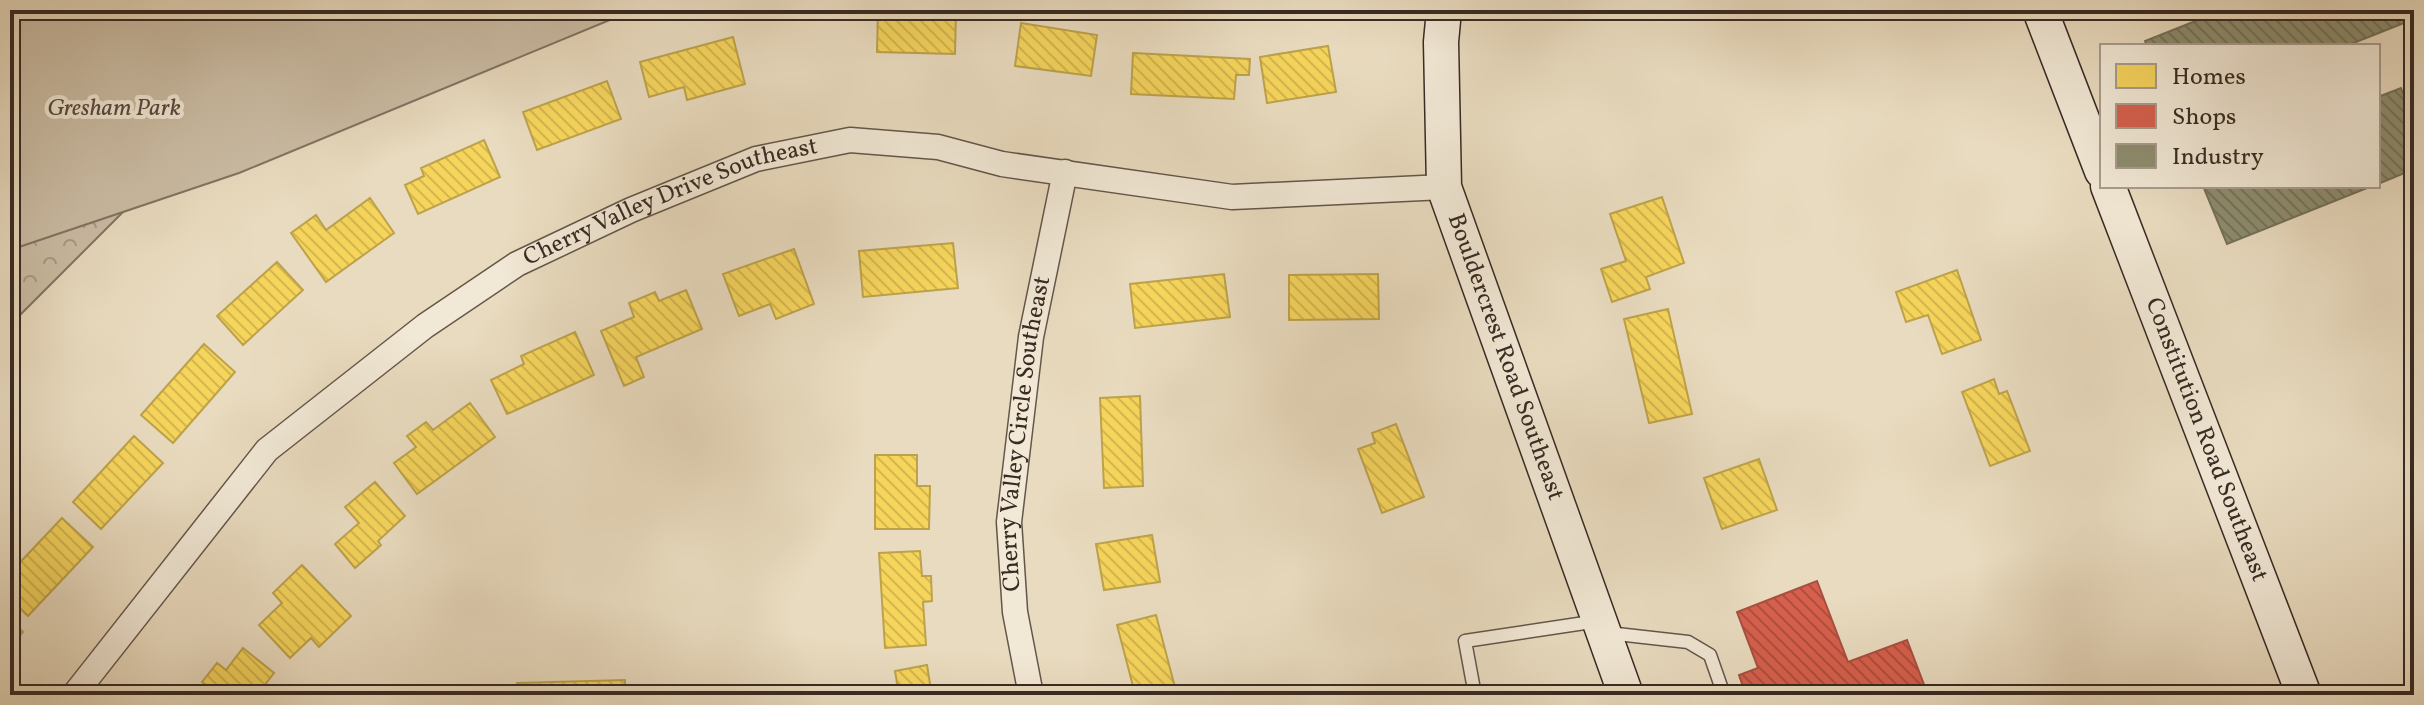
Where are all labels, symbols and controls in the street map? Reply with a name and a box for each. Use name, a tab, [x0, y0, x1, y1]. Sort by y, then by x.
legend	[2100, 44, 2380, 188]
text: Homes	[2172, 61, 2246, 95]
park label: Gresham Park	[47, 92, 181, 126]
text: Shops	[2172, 101, 2236, 135]
street label: Cherry Valley Drive Southeast	[518, 130, 821, 275]
text: Industry	[2172, 141, 2264, 175]
street label: Bouldercrest Road Southeast	[1438, 209, 1572, 505]
street label: Cherry Valley Circle Southeast	[992, 273, 1060, 593]
street label: Constitution Road Southeast	[2136, 293, 2276, 587]

